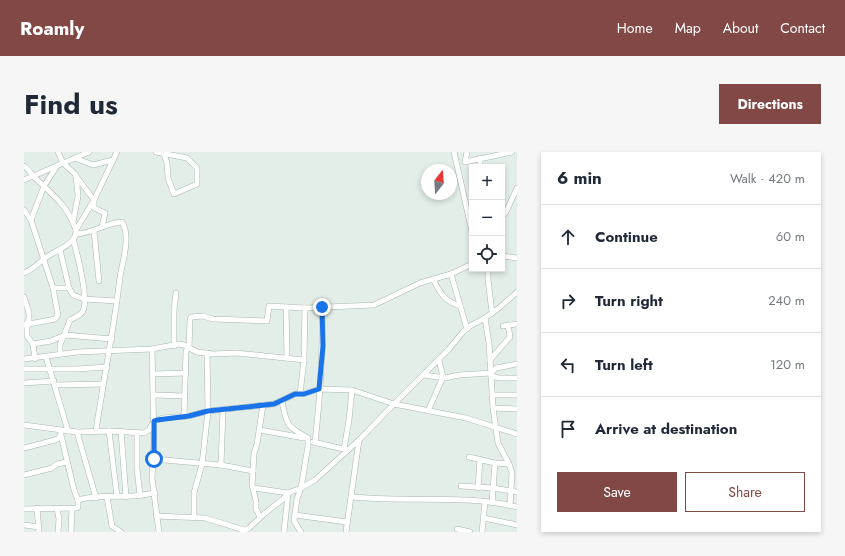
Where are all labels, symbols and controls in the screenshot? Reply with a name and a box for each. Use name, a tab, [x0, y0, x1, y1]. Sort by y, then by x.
text: Roamly	[20, 15, 84, 42]
text: Home	[617, 18, 653, 38]
text: Map	[675, 18, 701, 38]
text: About	[723, 18, 758, 38]
text: Contact	[780, 18, 825, 38]
text: Find us	[24, 84, 118, 125]
button: Directions	[719, 84, 821, 124]
north arrow	[421, 164, 457, 200]
map controls	[469, 164, 505, 272]
button: +	[469, 164, 505, 200]
text: 6 min	[557, 166, 602, 190]
text: Walk · 420 m	[730, 169, 805, 188]
button: −	[469, 200, 505, 236]
icon: ahead	[557, 226, 579, 248]
text: Continue	[595, 226, 658, 248]
text: 60 m	[776, 227, 805, 246]
button: locate	[469, 236, 505, 272]
icon: right	[557, 290, 579, 312]
text: Turn right	[595, 290, 663, 312]
text: 240 m	[768, 291, 805, 310]
route end	[313, 298, 331, 316]
icon: left	[557, 354, 579, 376]
text: Turn left	[595, 354, 653, 376]
text: 120 m	[770, 355, 805, 374]
icon: arrive	[557, 418, 579, 440]
text: Arrive at destination	[595, 418, 737, 440]
route start	[145, 450, 163, 468]
button: Save	[557, 472, 677, 512]
button: Share	[685, 472, 805, 512]

